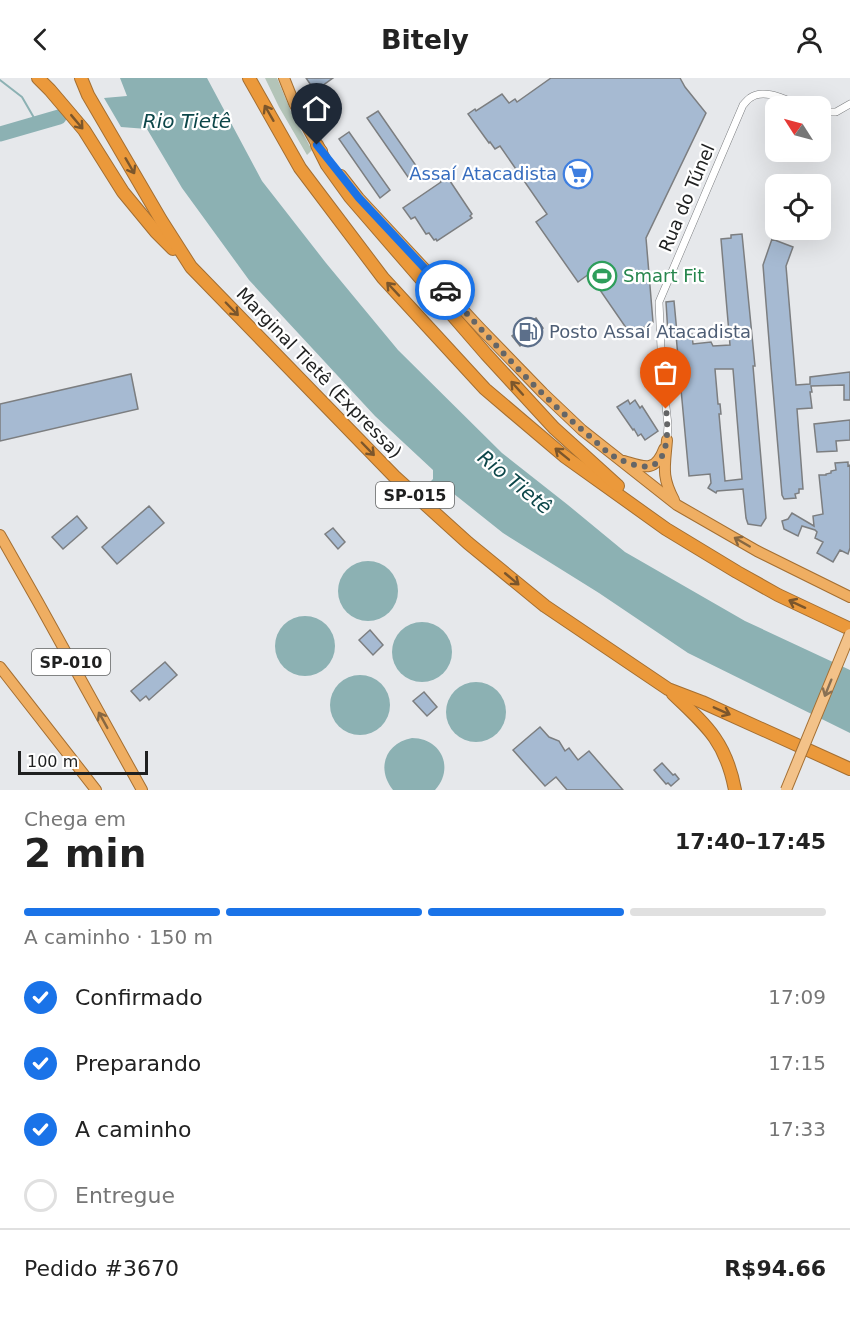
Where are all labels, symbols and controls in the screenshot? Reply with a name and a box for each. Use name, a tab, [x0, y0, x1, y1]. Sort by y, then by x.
icon: back	[24, 23, 57, 56]
icon: person	[793, 23, 826, 56]
text: Bitely	[381, 24, 469, 55]
pin	[291, 83, 342, 145]
icon: home	[300, 92, 333, 125]
north arrow	[765, 96, 831, 162]
map controls	[765, 96, 831, 240]
one-way arrow	[262, 105, 274, 122]
water label: Rio Tietê	[143, 109, 231, 133]
one-way arrow	[70, 114, 83, 130]
street label: Rua do Túnel	[654, 141, 719, 255]
one-way arrow	[124, 157, 136, 174]
supermarket icon: Assaí Atacadista	[562, 158, 594, 190]
place label: Assaí Atacadista	[409, 163, 557, 184]
button: locate	[765, 174, 831, 240]
courier	[415, 260, 475, 320]
sports icon: Smart Fit	[586, 260, 618, 292]
place label: Smart Fit	[623, 265, 704, 286]
icon: car	[429, 274, 462, 307]
one-way arrow	[386, 281, 400, 296]
street label: Marginal Tietê (Expressa)	[232, 283, 406, 462]
one-way arrow	[225, 302, 239, 317]
fuel station icon: Posto Assaí Atacadista	[512, 316, 544, 348]
place label: Posto Assaí Atacadista	[549, 321, 751, 342]
pin	[640, 347, 691, 409]
icon: bag	[649, 356, 682, 389]
one-way arrow	[510, 381, 524, 396]
one-way arrow	[361, 441, 375, 456]
water label: Rio Tietê	[473, 445, 557, 519]
one-way arrow	[555, 447, 571, 460]
road number: SP-015	[376, 482, 454, 508]
one-way arrow	[734, 536, 751, 548]
one-way arrow	[504, 573, 520, 586]
one-way arrow	[789, 597, 807, 609]
road number: SP-010	[32, 649, 110, 675]
one-way arrow	[822, 679, 833, 697]
one-way arrow	[713, 707, 731, 718]
one-way arrow	[97, 712, 108, 730]
scale bar	[18, 748, 148, 776]
text: 100 m	[27, 752, 78, 771]
text: Chega em	[24, 807, 126, 831]
text: 17:40–17:45	[675, 829, 826, 854]
text: 2 min	[24, 831, 146, 876]
text: A caminho · 150 m	[24, 925, 213, 949]
icon: check	[24, 981, 57, 1014]
text: Confirmado	[75, 985, 203, 1010]
text: 17:09	[768, 985, 826, 1009]
icon: check	[24, 1047, 57, 1080]
text: Preparando	[75, 1051, 201, 1076]
text: 17:15	[768, 1051, 826, 1075]
icon: check	[24, 1113, 57, 1146]
text: A caminho	[75, 1117, 192, 1142]
text: 17:33	[768, 1117, 826, 1141]
text: Entregue	[75, 1183, 175, 1208]
text: Pedido #3670	[24, 1256, 179, 1281]
text: R$94.66	[724, 1256, 826, 1281]

